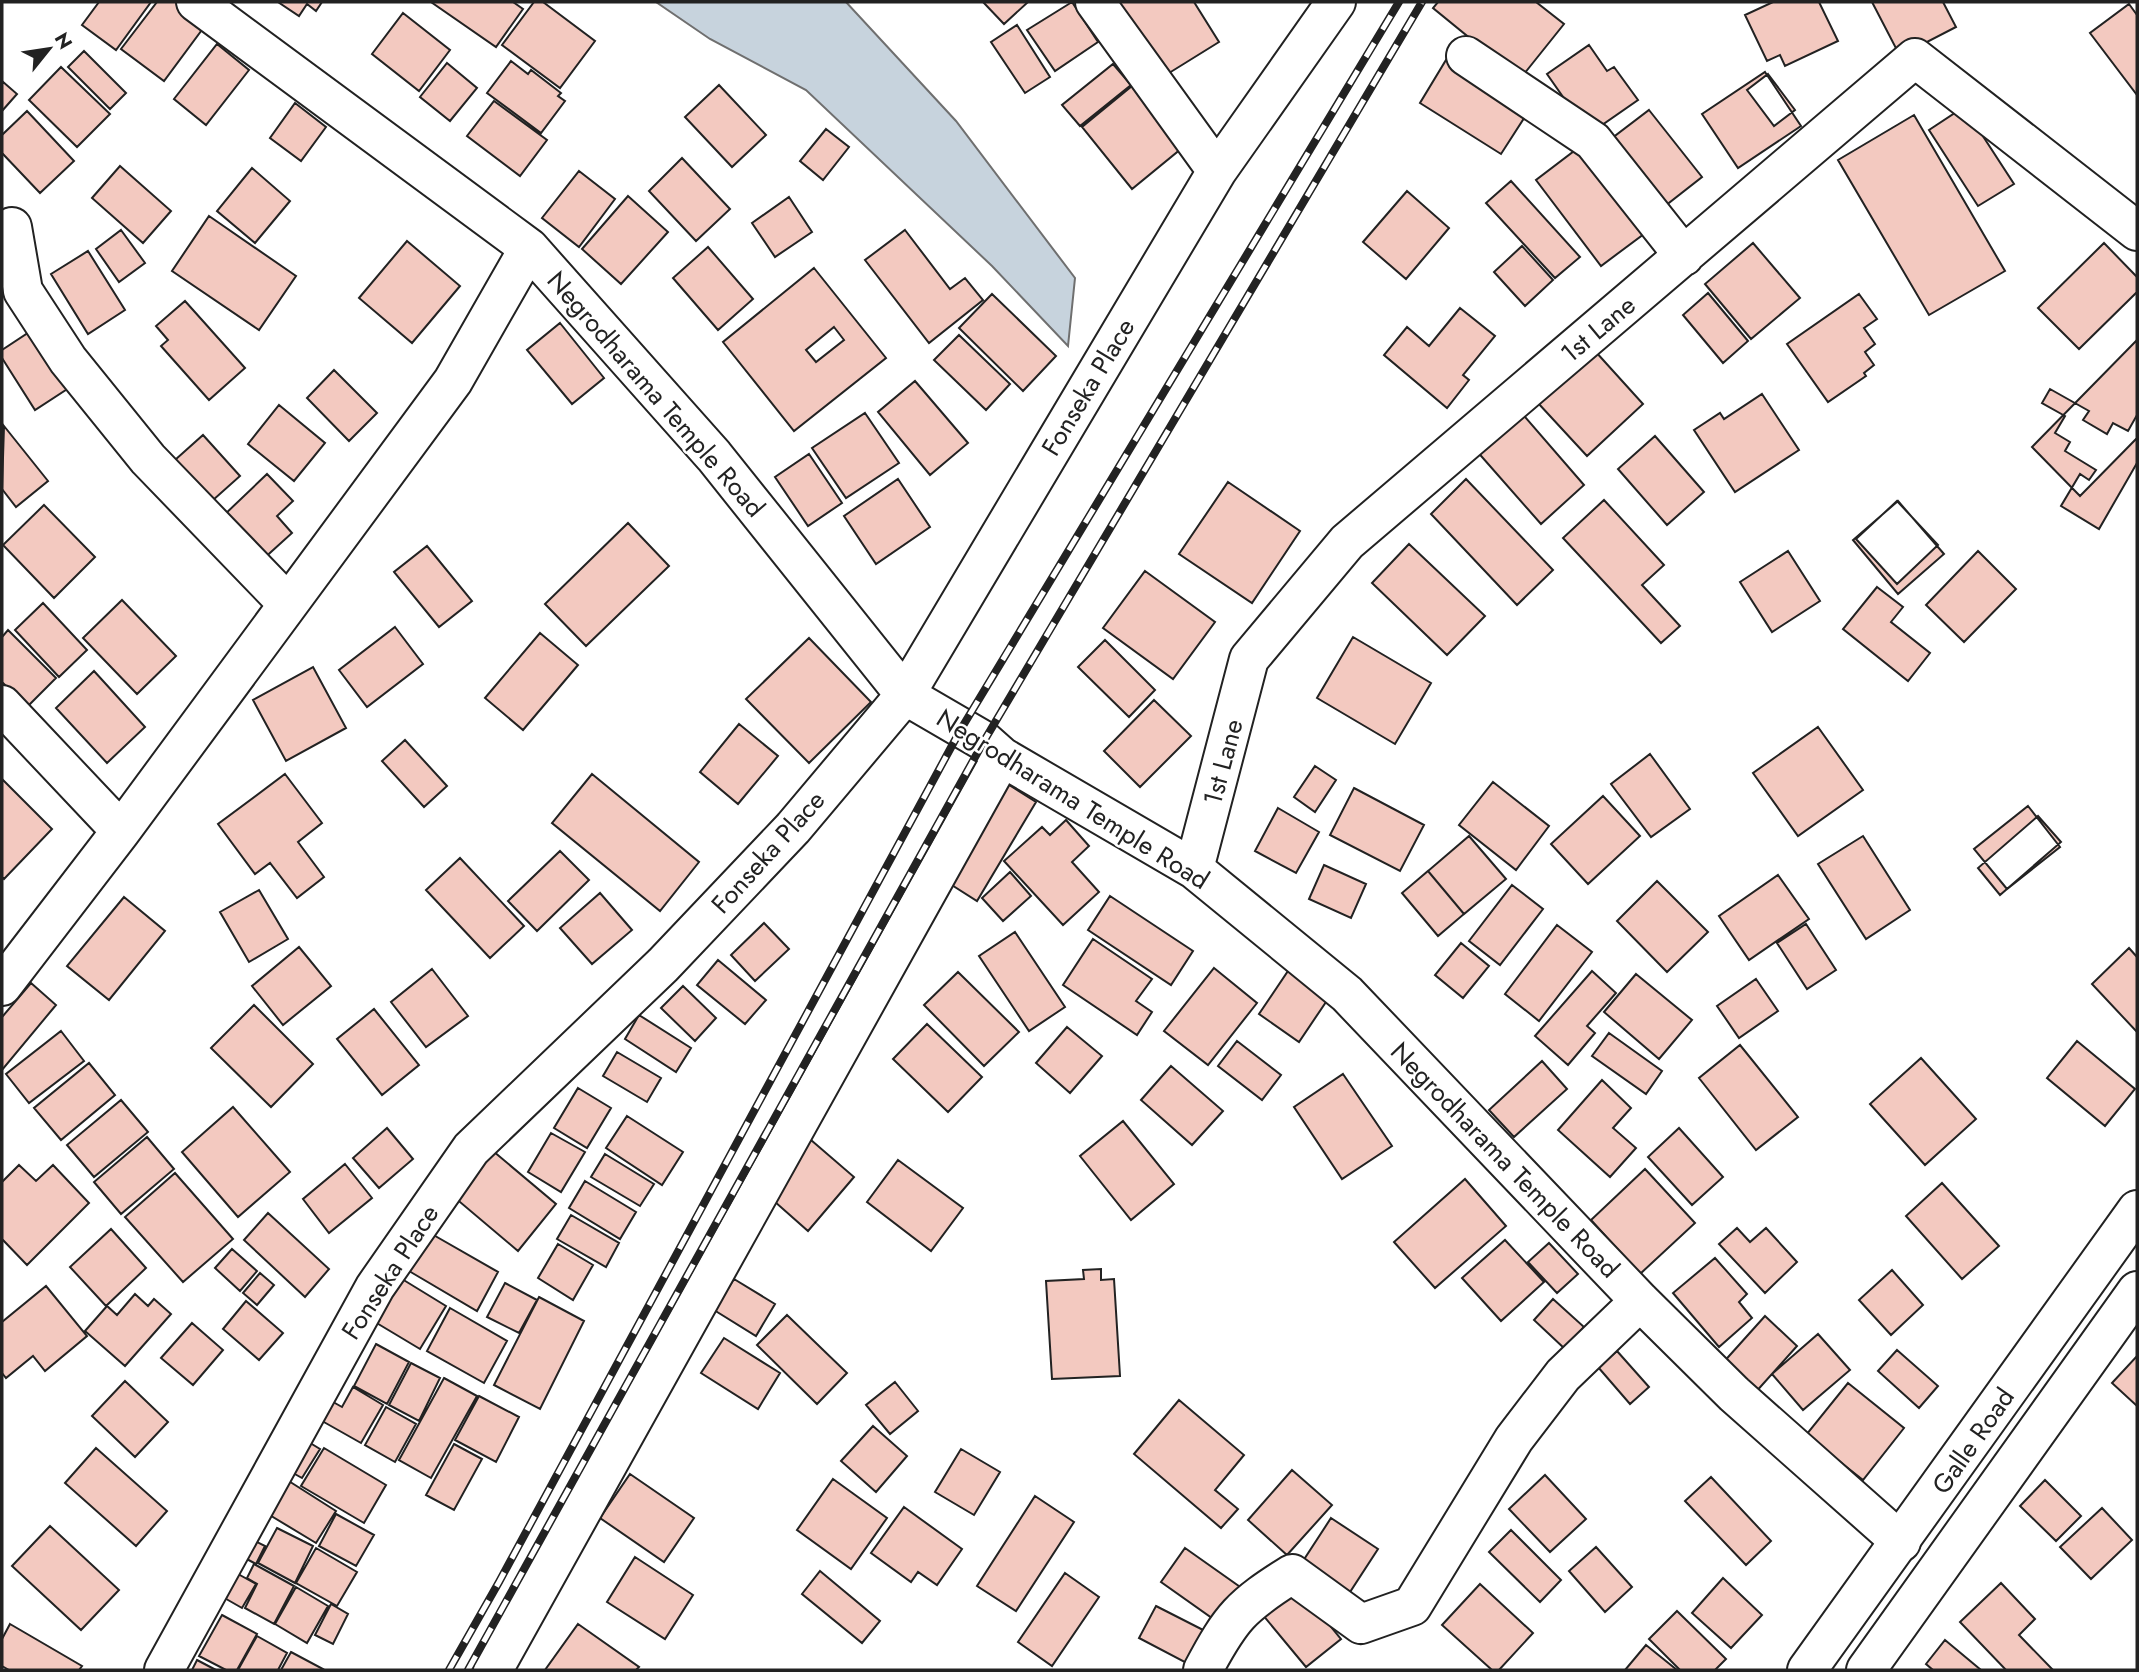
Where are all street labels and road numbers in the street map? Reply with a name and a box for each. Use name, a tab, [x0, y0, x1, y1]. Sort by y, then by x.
street label: Negrodharama Temple Road	[538, 263, 774, 525]
street label: 1st Lane	[1552, 286, 1644, 372]
street label: Fonseka Place	[1032, 311, 1144, 463]
street label: Negrodharama Temple Road	[929, 699, 1217, 899]
street label: 1st Lane	[1193, 715, 1253, 809]
street label: Fonseka Place	[702, 782, 834, 922]
street label: Negrodharama Temple Road	[1382, 1033, 1628, 1287]
street label: Fonseka Place	[332, 1197, 448, 1347]
street label: Galle Road	[1922, 1380, 2024, 1502]

